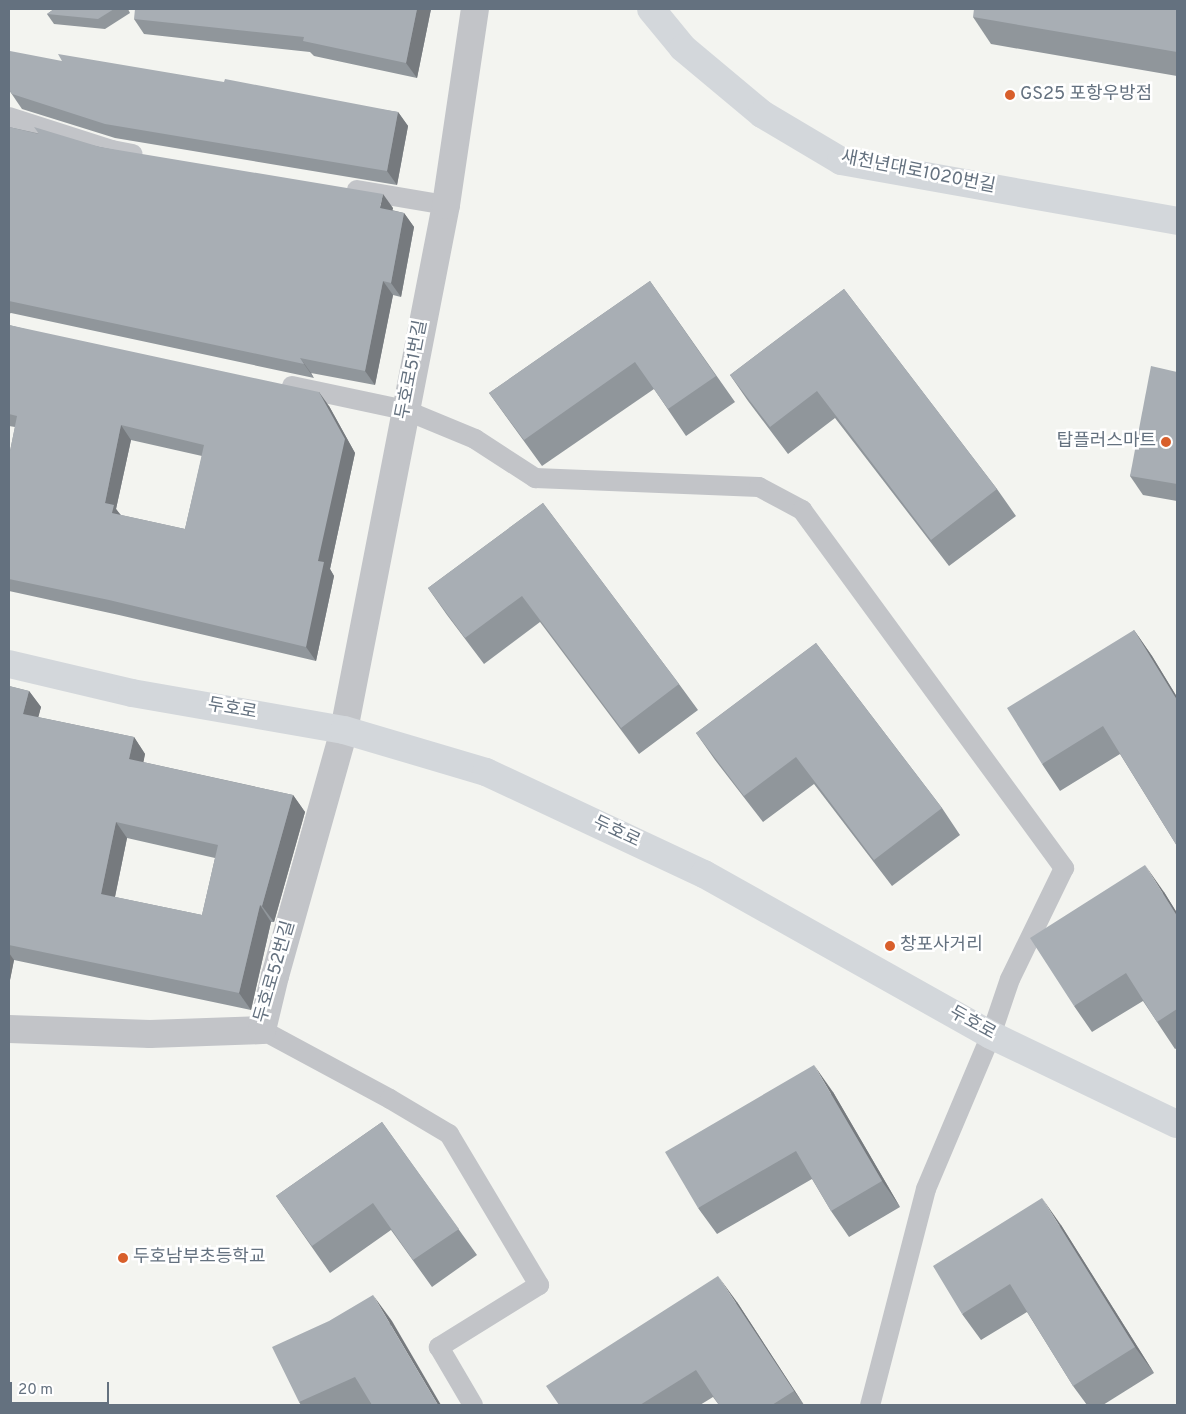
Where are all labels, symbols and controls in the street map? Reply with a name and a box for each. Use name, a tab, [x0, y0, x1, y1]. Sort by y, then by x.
place label: GS25 포항우방점	[1020, 84, 1152, 106]
marker: GS25 포항우방점	[1004, 89, 1016, 101]
street label: 새천년대로1020번길	[839, 147, 997, 199]
street label: 두호로51번길	[393, 319, 433, 421]
place label: 탑플러스마트	[1057, 431, 1156, 453]
marker: 탑플러스마트	[1160, 436, 1172, 448]
street label: 두호로	[206, 695, 258, 725]
street label: 두호로	[589, 813, 643, 853]
street label: 두호로52번길	[251, 919, 301, 1025]
place label: 창포사거리	[900, 935, 983, 957]
marker: 창포사거리	[884, 940, 896, 952]
street label: 두호로	[945, 1003, 999, 1045]
place label: 두호남부초등학교	[133, 1247, 265, 1269]
marker: 두호남부초등학교	[117, 1252, 129, 1264]
scale bar	[12, 1372, 111, 1404]
text: 20 m	[18, 1381, 53, 1400]

